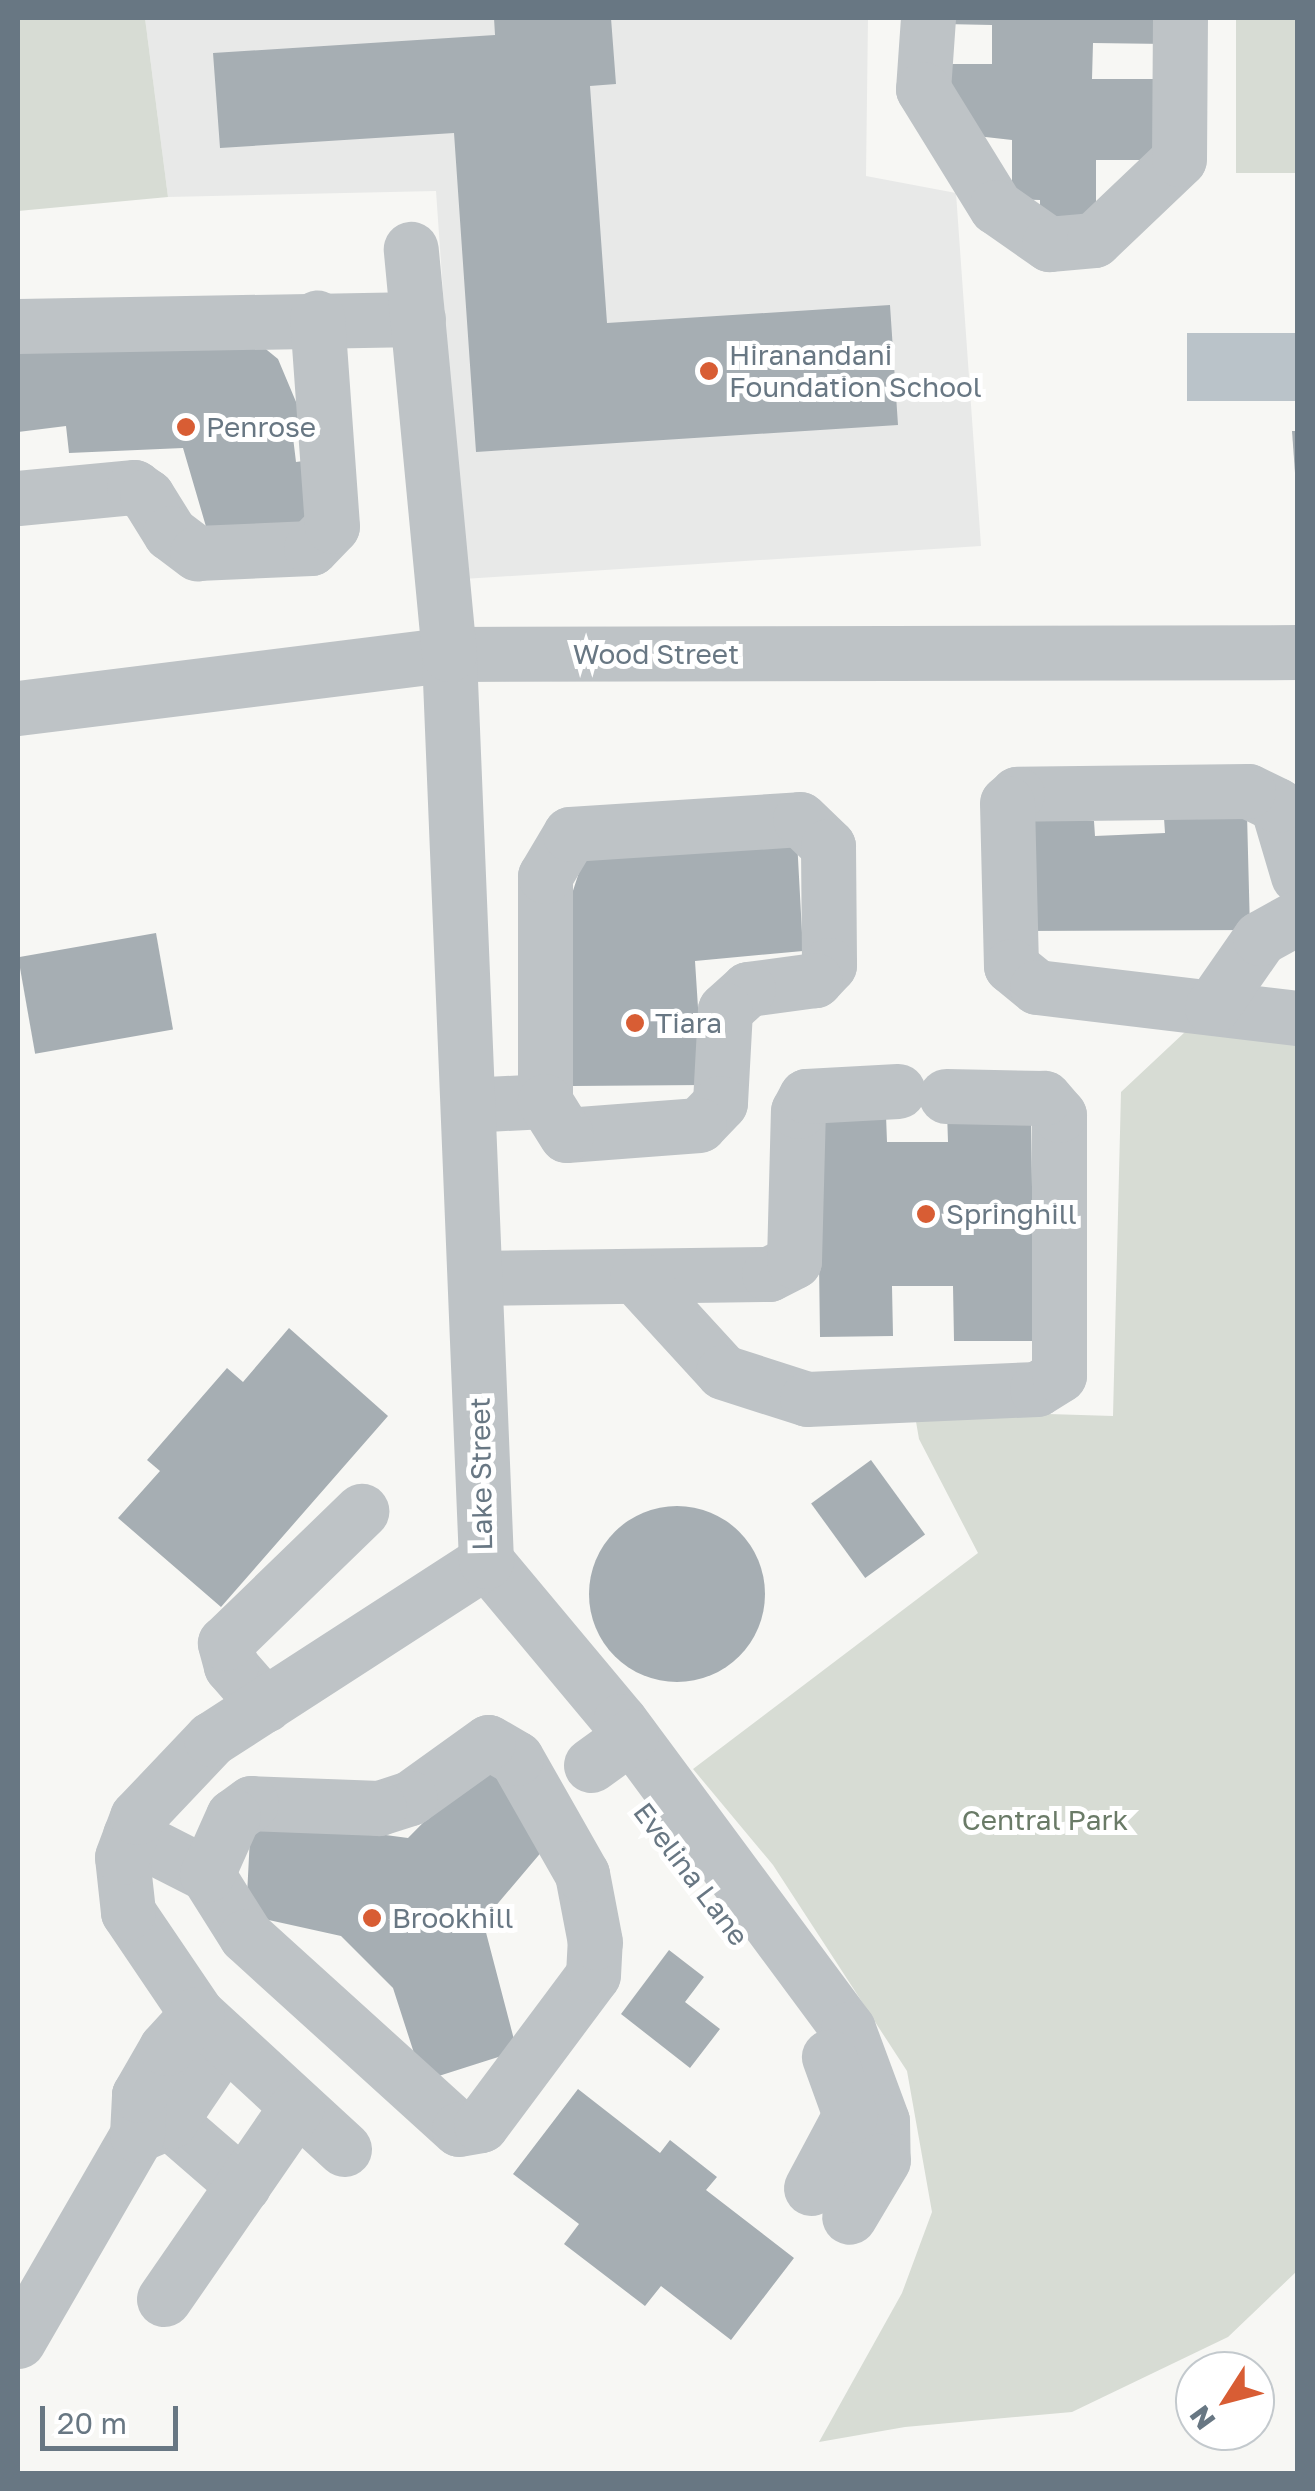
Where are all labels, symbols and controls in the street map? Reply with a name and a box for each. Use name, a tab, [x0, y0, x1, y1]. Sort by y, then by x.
place label: Hiranandani Foundation School	[729, 338, 982, 404]
marker: Hiranandani Foundation School	[698, 360, 720, 382]
place label: Penrose	[206, 410, 316, 444]
marker: Penrose	[175, 416, 197, 438]
street label: Wood Street	[573, 637, 739, 671]
place label: Tiara	[655, 1006, 722, 1040]
marker: Tiara	[624, 1012, 646, 1034]
place label: Springhill	[946, 1197, 1077, 1231]
marker: Springhill	[915, 1203, 937, 1225]
street label: Lake Street	[463, 1397, 499, 1551]
street label: Evelina Lane	[626, 1796, 756, 1952]
park label: Central Park	[962, 1803, 1128, 1837]
place label: Brookhill	[392, 1901, 513, 1935]
marker: Brookhill	[361, 1907, 383, 1929]
north arrow	[1175, 2351, 1275, 2451]
scale bar	[45, 2386, 182, 2448]
text: N	[1182, 2399, 1222, 2436]
text: 20 m	[57, 2405, 127, 2441]

